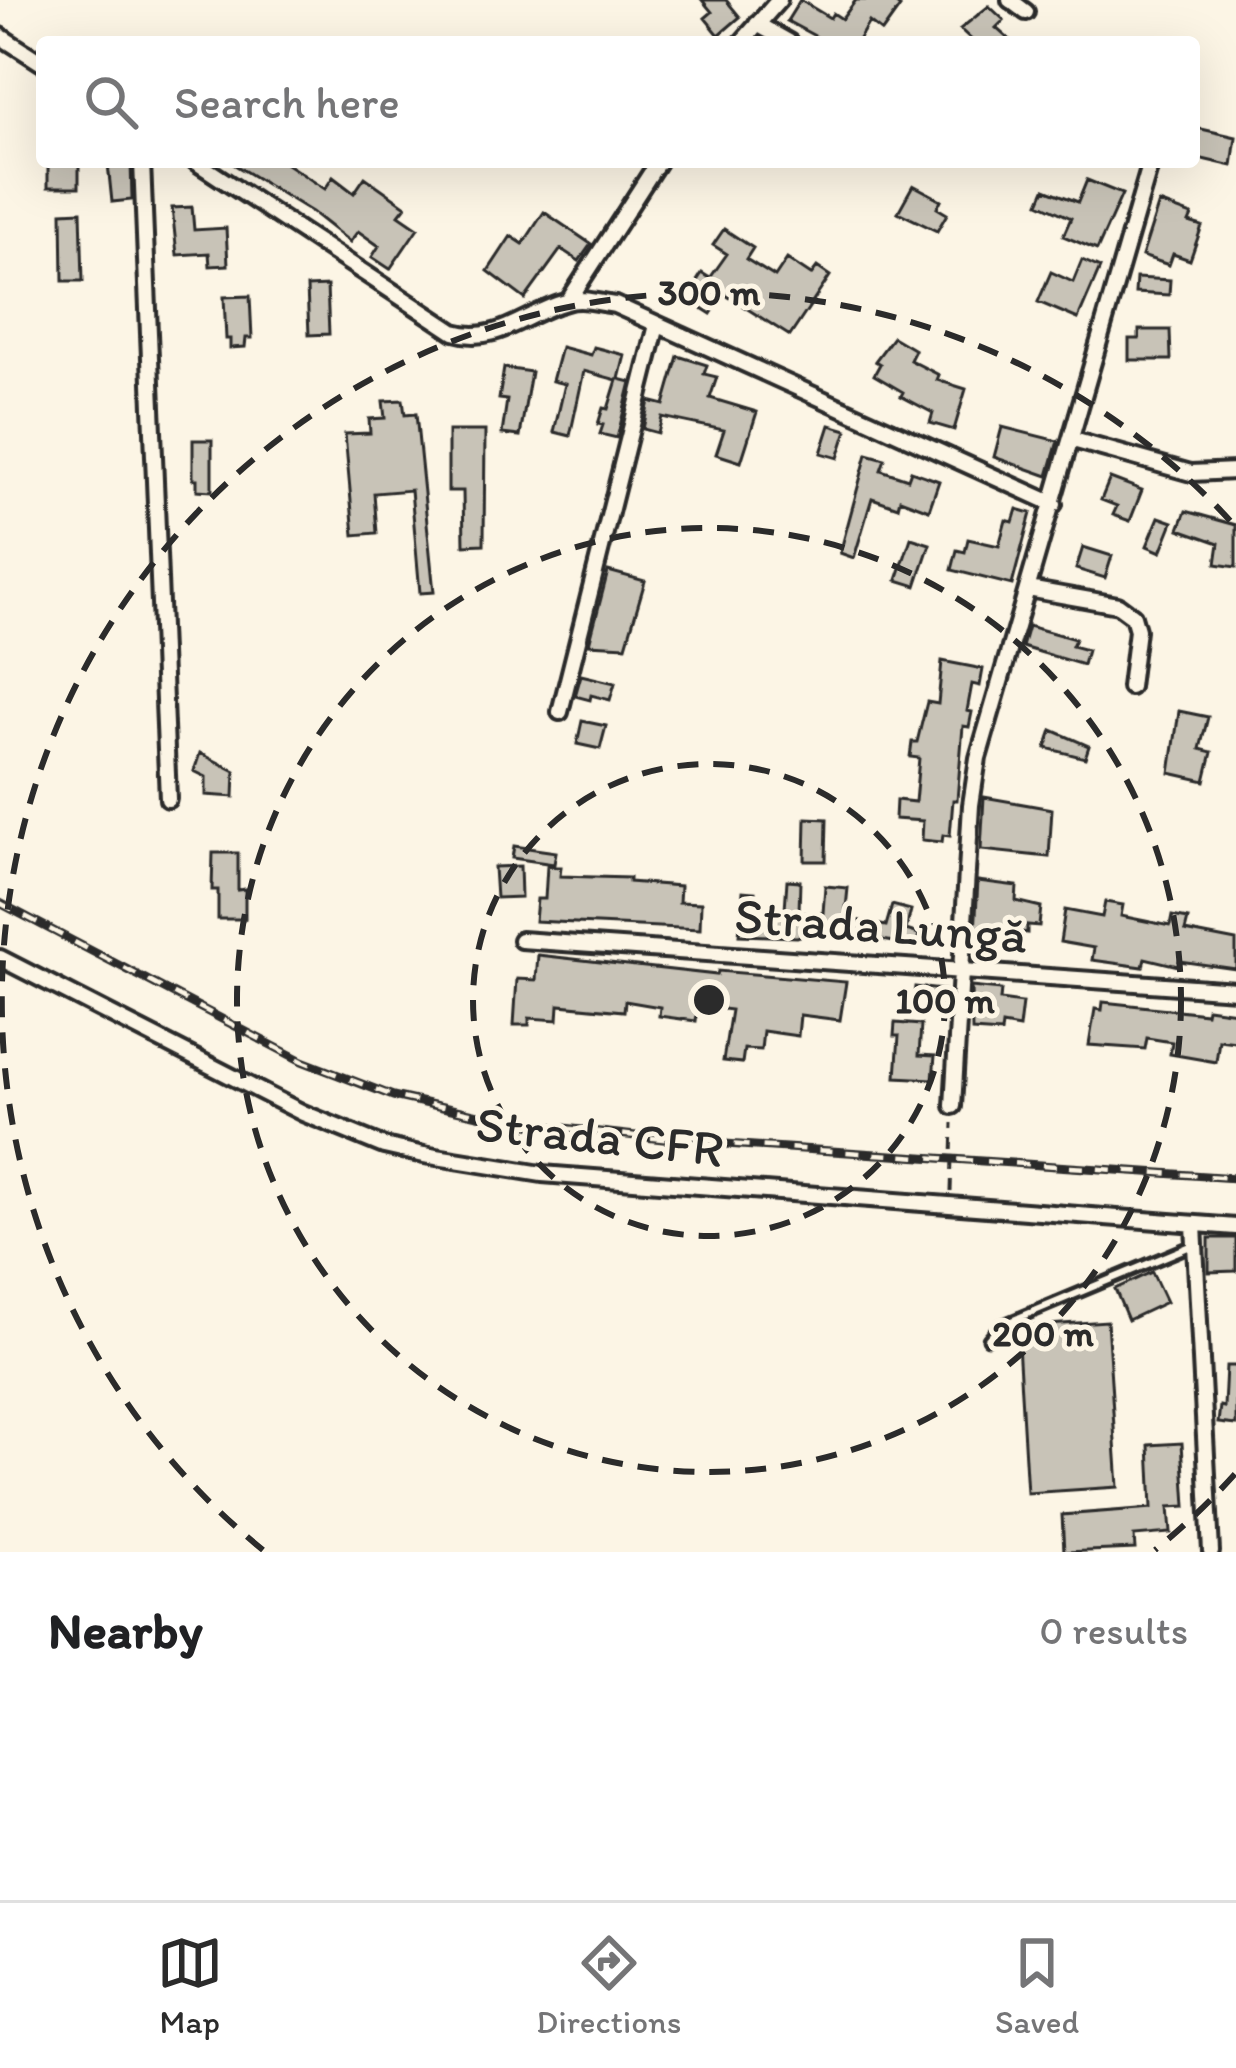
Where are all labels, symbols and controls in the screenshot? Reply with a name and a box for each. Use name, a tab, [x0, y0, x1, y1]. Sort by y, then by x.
search box	[36, 36, 1200, 168]
icon: search	[78, 69, 144, 135]
text: Search here	[174, 75, 400, 129]
text: 300 m	[658, 271, 761, 314]
street label: Strada Lungă	[733, 884, 1029, 966]
centre of rings	[688, 979, 730, 1021]
text: 100 m	[895, 979, 995, 1022]
street label: Strada CFR	[473, 1093, 727, 1179]
text: 200 m	[992, 1312, 1095, 1355]
text: Nearby	[48, 1600, 203, 1661]
text: 0 results	[1039, 1607, 1188, 1654]
tab: Map	[157, 1930, 223, 2041]
tab: Directions	[536, 1930, 681, 2041]
tab: Saved	[995, 1930, 1079, 2041]

